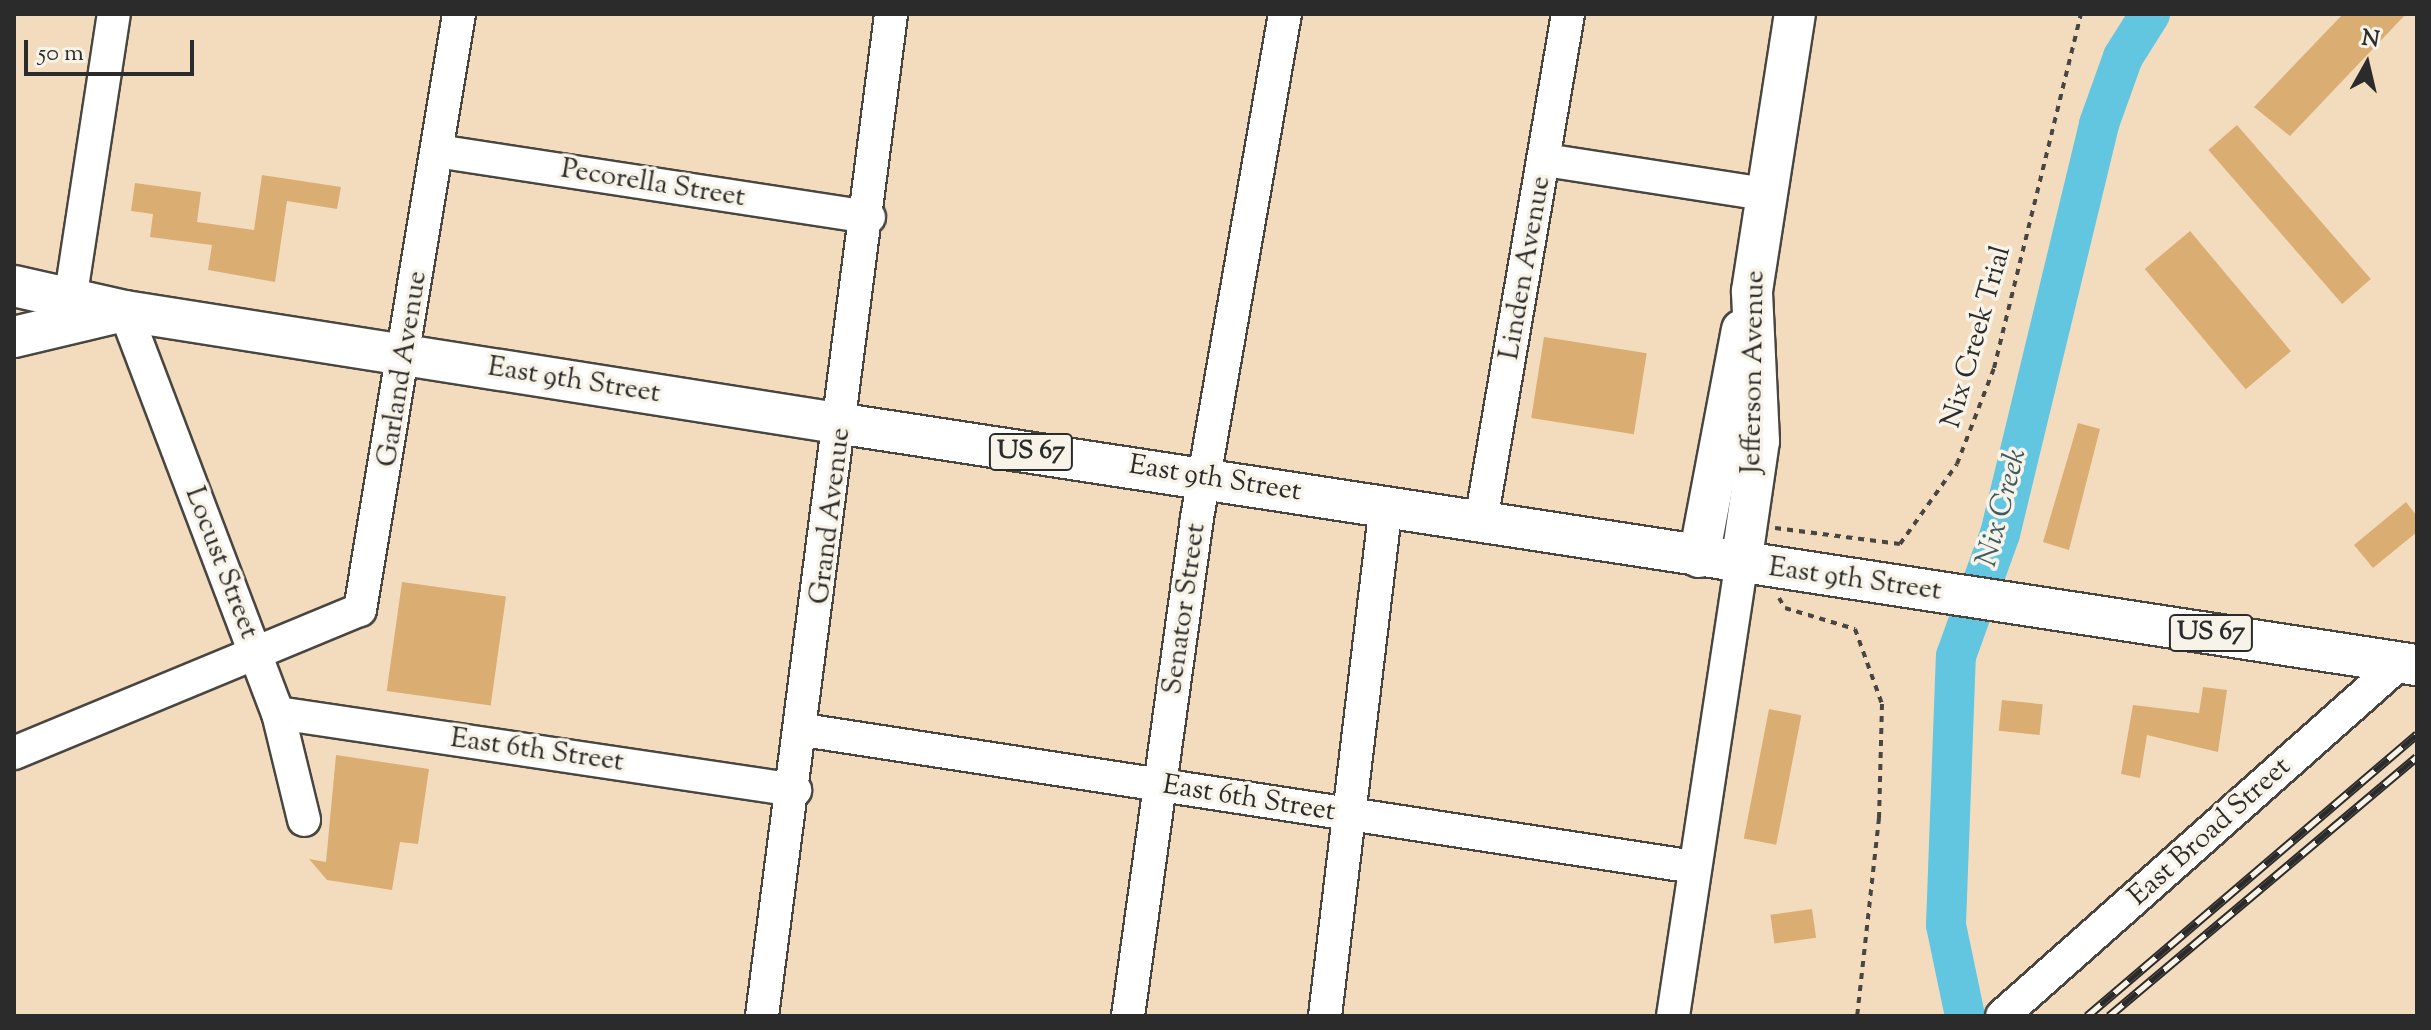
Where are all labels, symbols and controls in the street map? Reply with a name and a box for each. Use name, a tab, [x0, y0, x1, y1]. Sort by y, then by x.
text: N	[2359, 23, 2381, 57]
scale bar	[28, 24, 198, 74]
north arrow	[2327, 24, 2407, 104]
text: 50 m	[38, 37, 84, 71]
street label: Pecorella Street	[559, 153, 747, 215]
street label: Linden Avenue	[1493, 174, 1559, 362]
street label: Nix Creek Trial	[1935, 242, 2019, 432]
street label: Garland Avenue	[371, 269, 435, 469]
street label: Jefferson Avenue	[1735, 270, 1773, 474]
street label: East 9th Street	[485, 351, 663, 411]
street label: Grand Avenue	[803, 426, 859, 606]
road number: US 67	[987, 430, 1075, 474]
water label: Nix Creek	[1970, 445, 2036, 571]
street label: East 9th Street	[1126, 449, 1304, 509]
street label: Locust Street	[177, 482, 265, 644]
street label: Senator Street	[1156, 521, 1214, 697]
street label: East 9th Street	[1766, 551, 1944, 609]
road number: US 67	[2167, 611, 2255, 655]
street label: East 6th Street	[448, 722, 626, 780]
street label: East Broad Street	[2122, 750, 2298, 914]
street label: East 6th Street	[1160, 769, 1338, 829]

